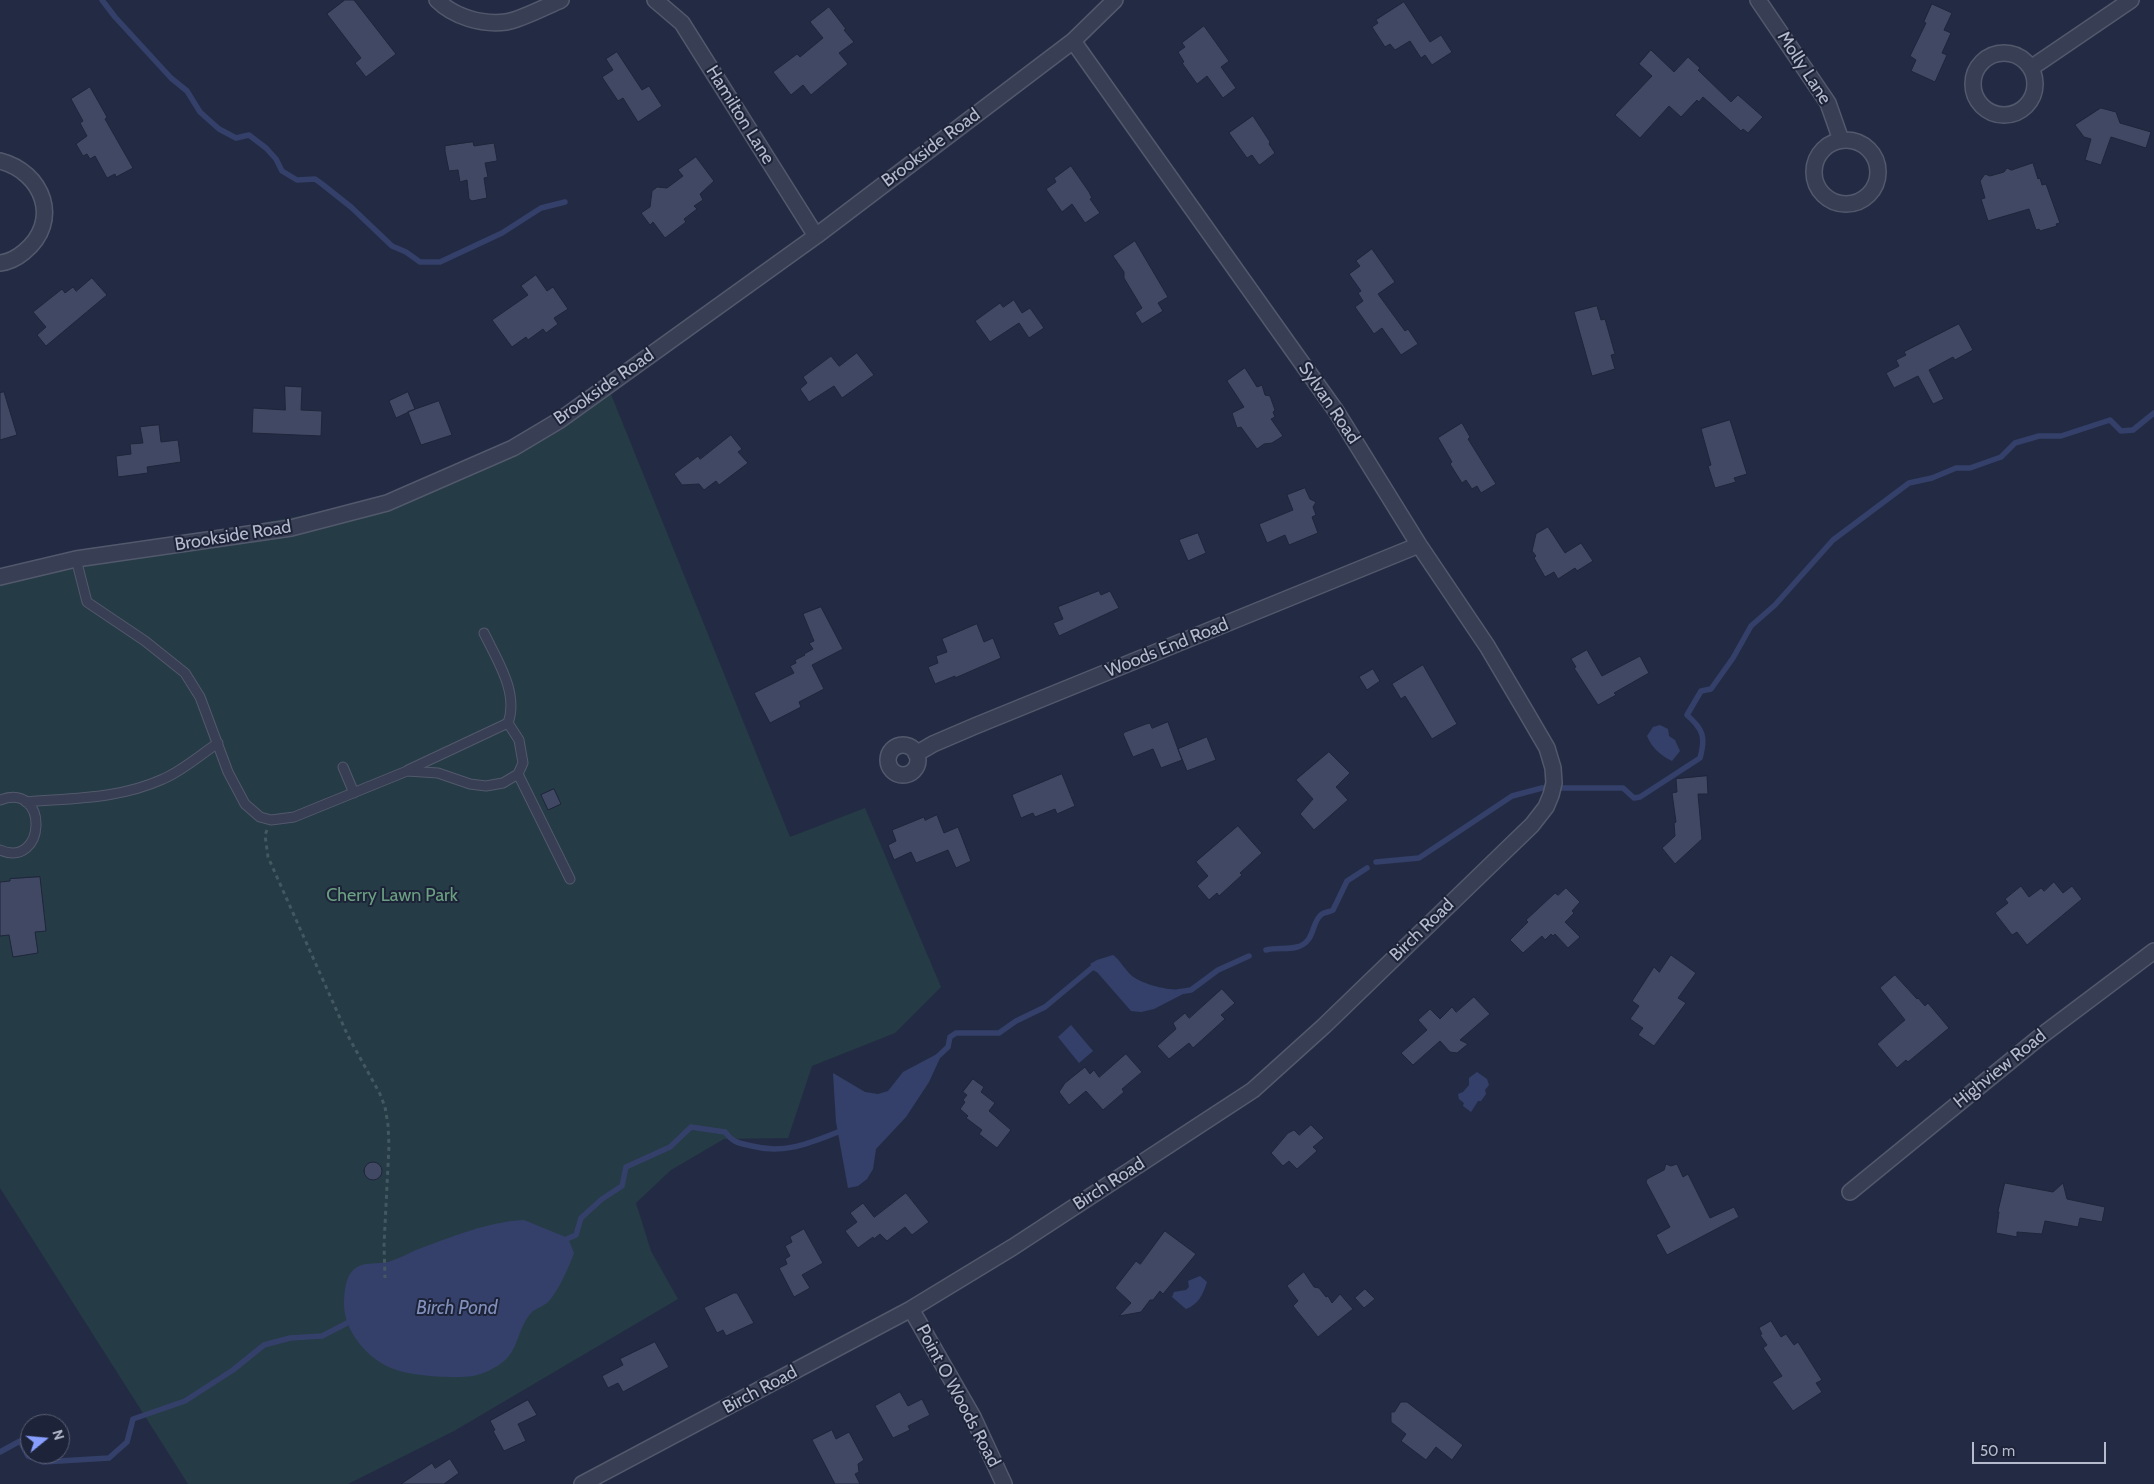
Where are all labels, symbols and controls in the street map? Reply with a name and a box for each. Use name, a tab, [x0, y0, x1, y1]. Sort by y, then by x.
street label: Molly Lane	[1772, 27, 1836, 109]
street label: Hamilton Lane	[701, 62, 779, 168]
street label: Brookside Road	[878, 104, 984, 192]
street label: Brookside Road	[550, 344, 658, 430]
street label: Sylvan Road	[1294, 358, 1364, 448]
street label: Brookside Road	[173, 516, 293, 556]
street label: Woods End Road	[1102, 614, 1232, 682]
park label: Cherry Lawn Park	[326, 885, 458, 907]
street label: Birch Road	[1385, 894, 1459, 966]
street label: Highview Road	[1949, 1025, 2051, 1113]
street label: Birch Road	[1069, 1153, 1149, 1215]
water label: Birch Pond	[416, 1297, 498, 1319]
street label: Point O Woods Road	[911, 1321, 1005, 1471]
street label: Birch Road	[719, 1361, 801, 1419]
north arrow	[20, 1414, 70, 1464]
text: N	[48, 1428, 68, 1442]
scale bar	[1974, 1432, 2108, 1464]
text: 50 m	[1980, 1442, 2015, 1460]

